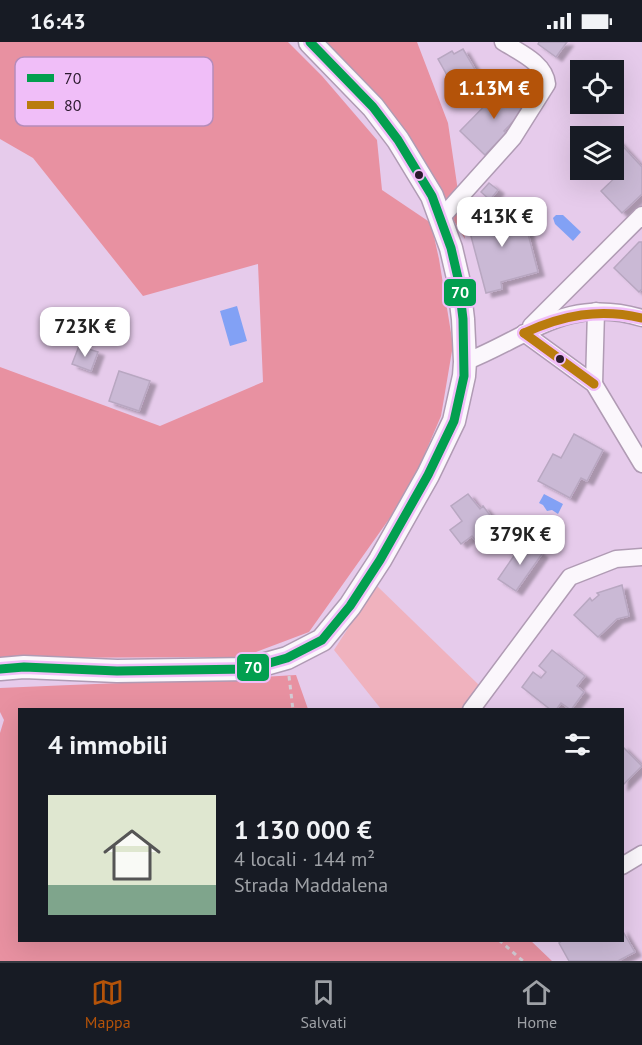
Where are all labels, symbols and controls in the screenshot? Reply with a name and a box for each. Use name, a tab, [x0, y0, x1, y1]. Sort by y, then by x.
text: 16:43	[30, 7, 86, 35]
legend	[15, 57, 213, 126]
map controls	[570, 60, 624, 180]
button: locate	[570, 60, 624, 114]
text: 70	[64, 68, 82, 88]
pin: 1.13M €	[439, 69, 549, 120]
text: 1.13M €	[458, 75, 530, 101]
text: 80	[64, 95, 82, 115]
button: layers	[570, 126, 624, 180]
unlabelled marker	[413, 169, 425, 181]
pin: 413K €	[453, 197, 551, 248]
text: 413K €	[471, 203, 533, 229]
line badge: 70	[443, 278, 477, 307]
text: 70	[451, 282, 469, 302]
pin: 723K €	[36, 307, 134, 358]
text: 723K €	[54, 313, 116, 339]
unlabelled marker	[554, 353, 566, 365]
pin: 379K €	[471, 515, 569, 566]
text: 379K €	[489, 521, 551, 547]
line badge: 70	[236, 653, 270, 682]
text: 70	[244, 657, 262, 677]
text: 4 immobili	[48, 728, 168, 761]
icon: filters	[561, 728, 594, 761]
text: 1 130 000 €	[234, 813, 372, 846]
icon: home	[96, 819, 168, 891]
text: 4 locali · 144 m²	[234, 846, 375, 872]
text: Strada Maddalena	[234, 872, 388, 898]
tab: Mappa	[85, 976, 131, 1032]
tab: Salvati	[300, 976, 347, 1032]
tab: Home	[517, 976, 557, 1032]

